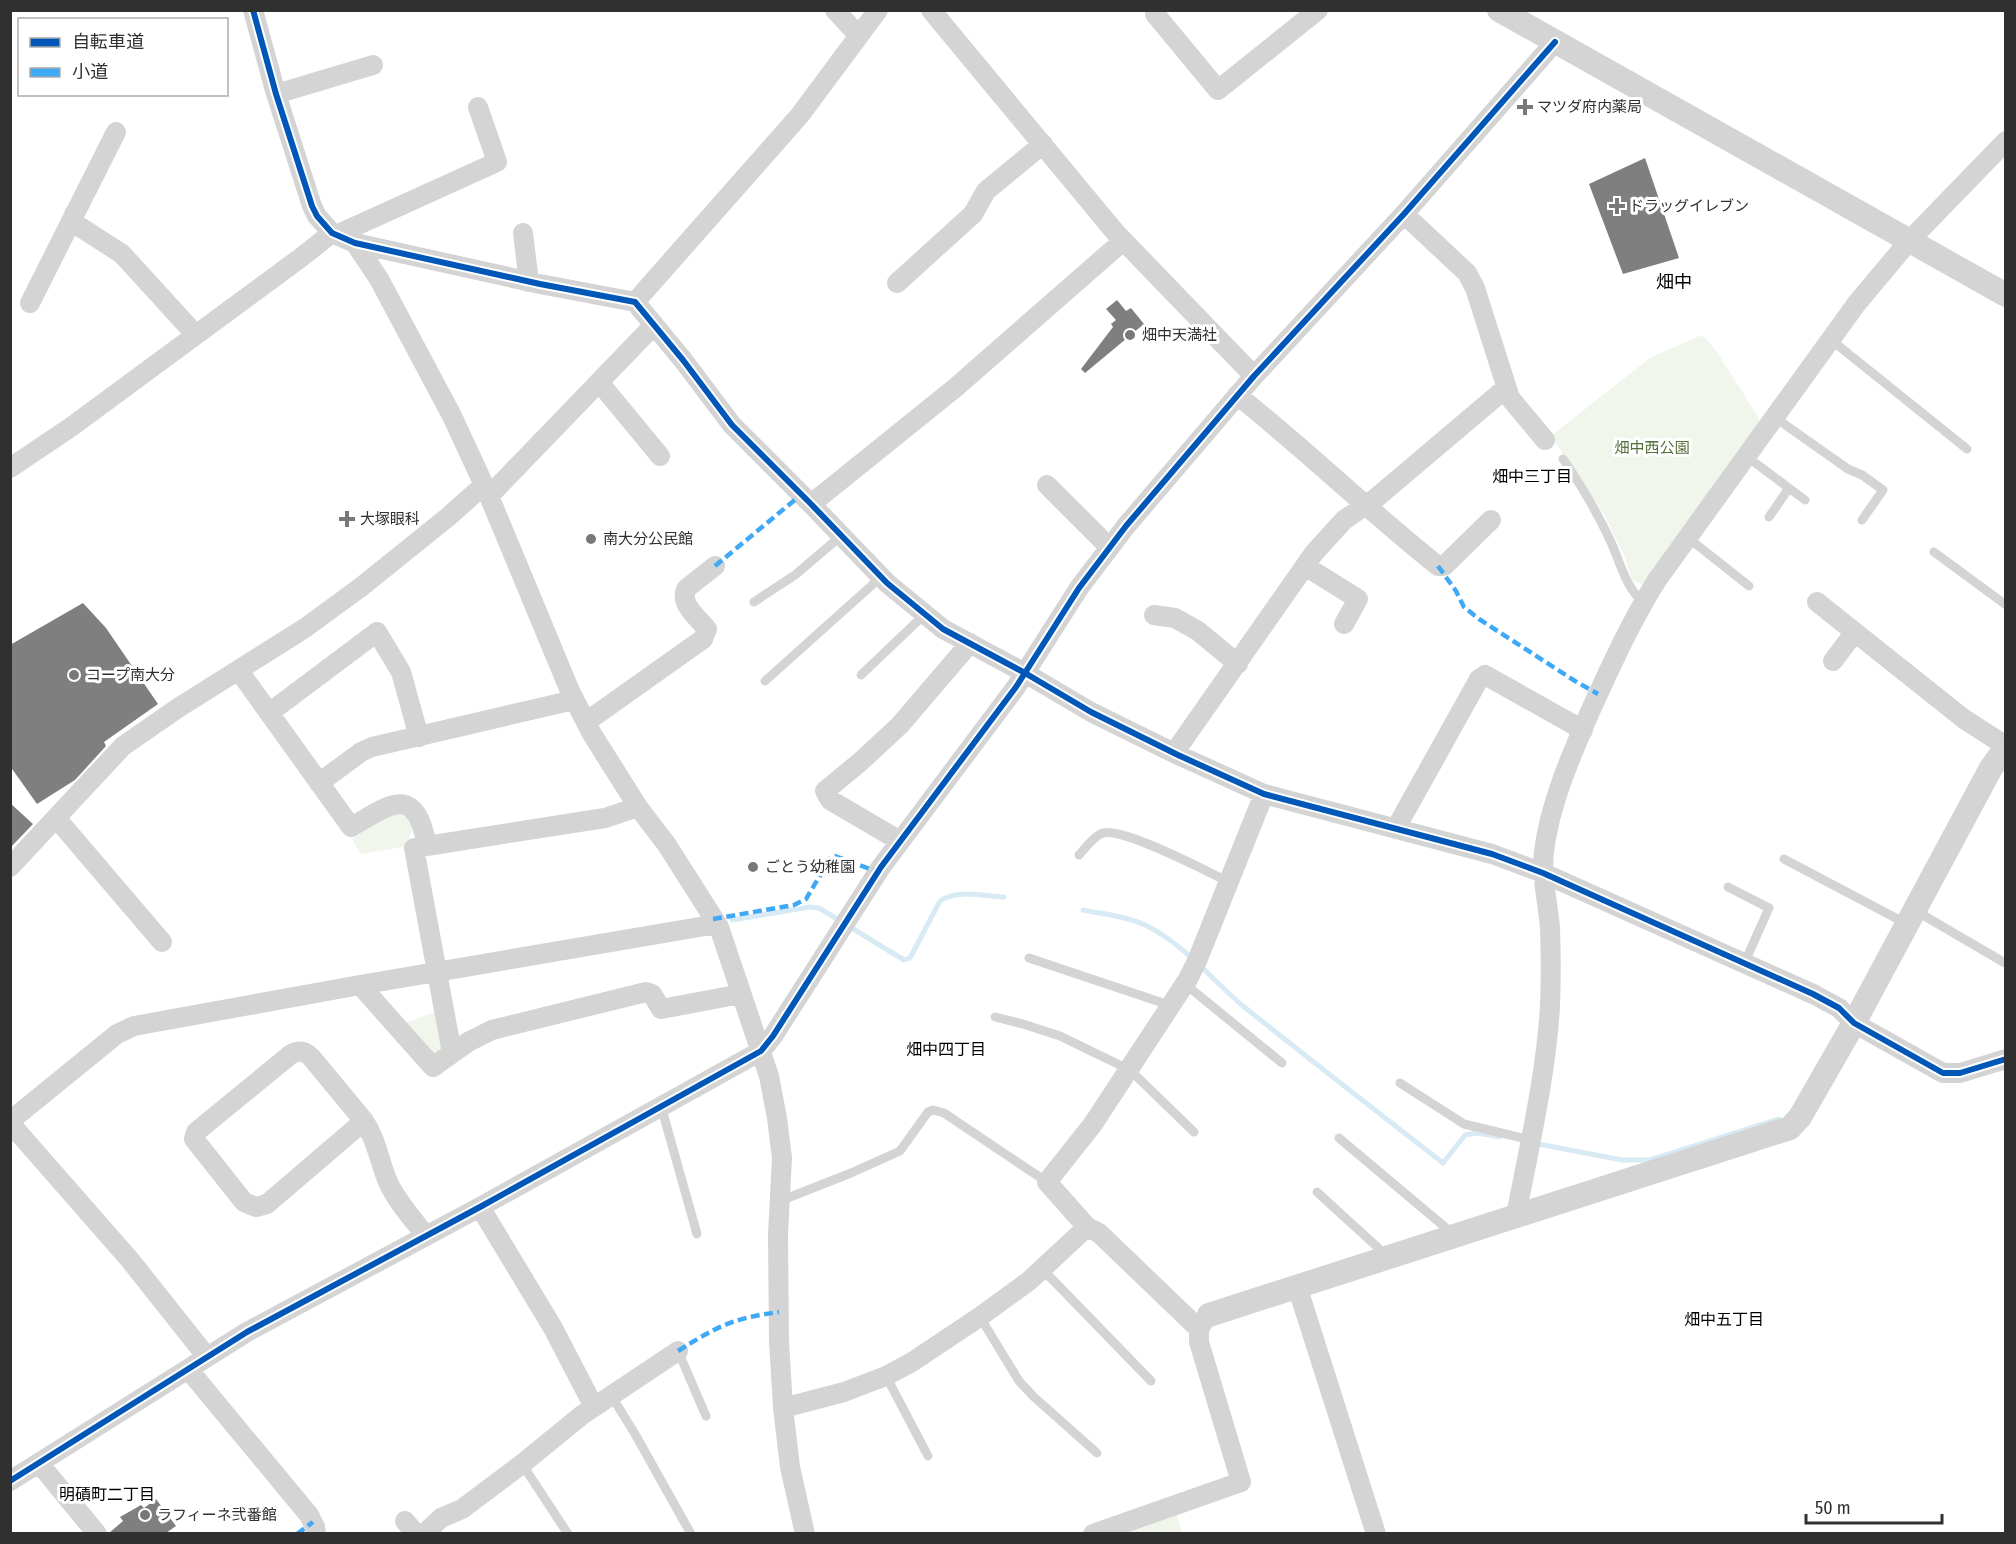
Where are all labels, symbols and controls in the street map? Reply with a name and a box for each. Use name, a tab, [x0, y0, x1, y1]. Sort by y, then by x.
legend	[18, 18, 228, 96]
text: 自転車道	[72, 31, 144, 53]
text: 小道	[72, 61, 108, 83]
place label: マツダ府内薬局	[1537, 98, 1642, 116]
marker: マツダ府内薬局	[1518, 100, 1532, 114]
place label: ドラッグイレブン	[1629, 197, 1749, 215]
marker: ドラッグイレブン	[1610, 199, 1624, 213]
district label: 畑中	[1656, 271, 1692, 293]
place label: 畑中天満社	[1142, 326, 1217, 344]
marker: 畑中天満社	[1123, 328, 1137, 342]
park label: 畑中西公園	[1614, 439, 1690, 457]
district label: 畑中三丁目	[1492, 467, 1572, 486]
marker: 大塚眼科	[338, 510, 356, 528]
place label: 大塚眼科	[360, 510, 420, 528]
place label: 南大分公民館	[603, 530, 693, 548]
marker: 南大分公民館	[584, 532, 598, 546]
place label: コープ南大分	[86, 666, 175, 684]
marker: コープ南大分	[67, 668, 81, 682]
place label: ごとう幼稚園	[765, 858, 855, 876]
marker: ごとう幼稚園	[746, 860, 760, 874]
district label: 畑中四丁目	[906, 1040, 986, 1059]
district label: 畑中五丁目	[1684, 1310, 1764, 1329]
district label: 明磧町二丁目	[59, 1485, 155, 1504]
scale bar	[1806, 1487, 1942, 1525]
text: 50 m	[1815, 1497, 1851, 1519]
place label: ラフィーネ弐番館	[157, 1506, 277, 1524]
marker: ラフィーネ弐番館	[138, 1508, 152, 1522]

